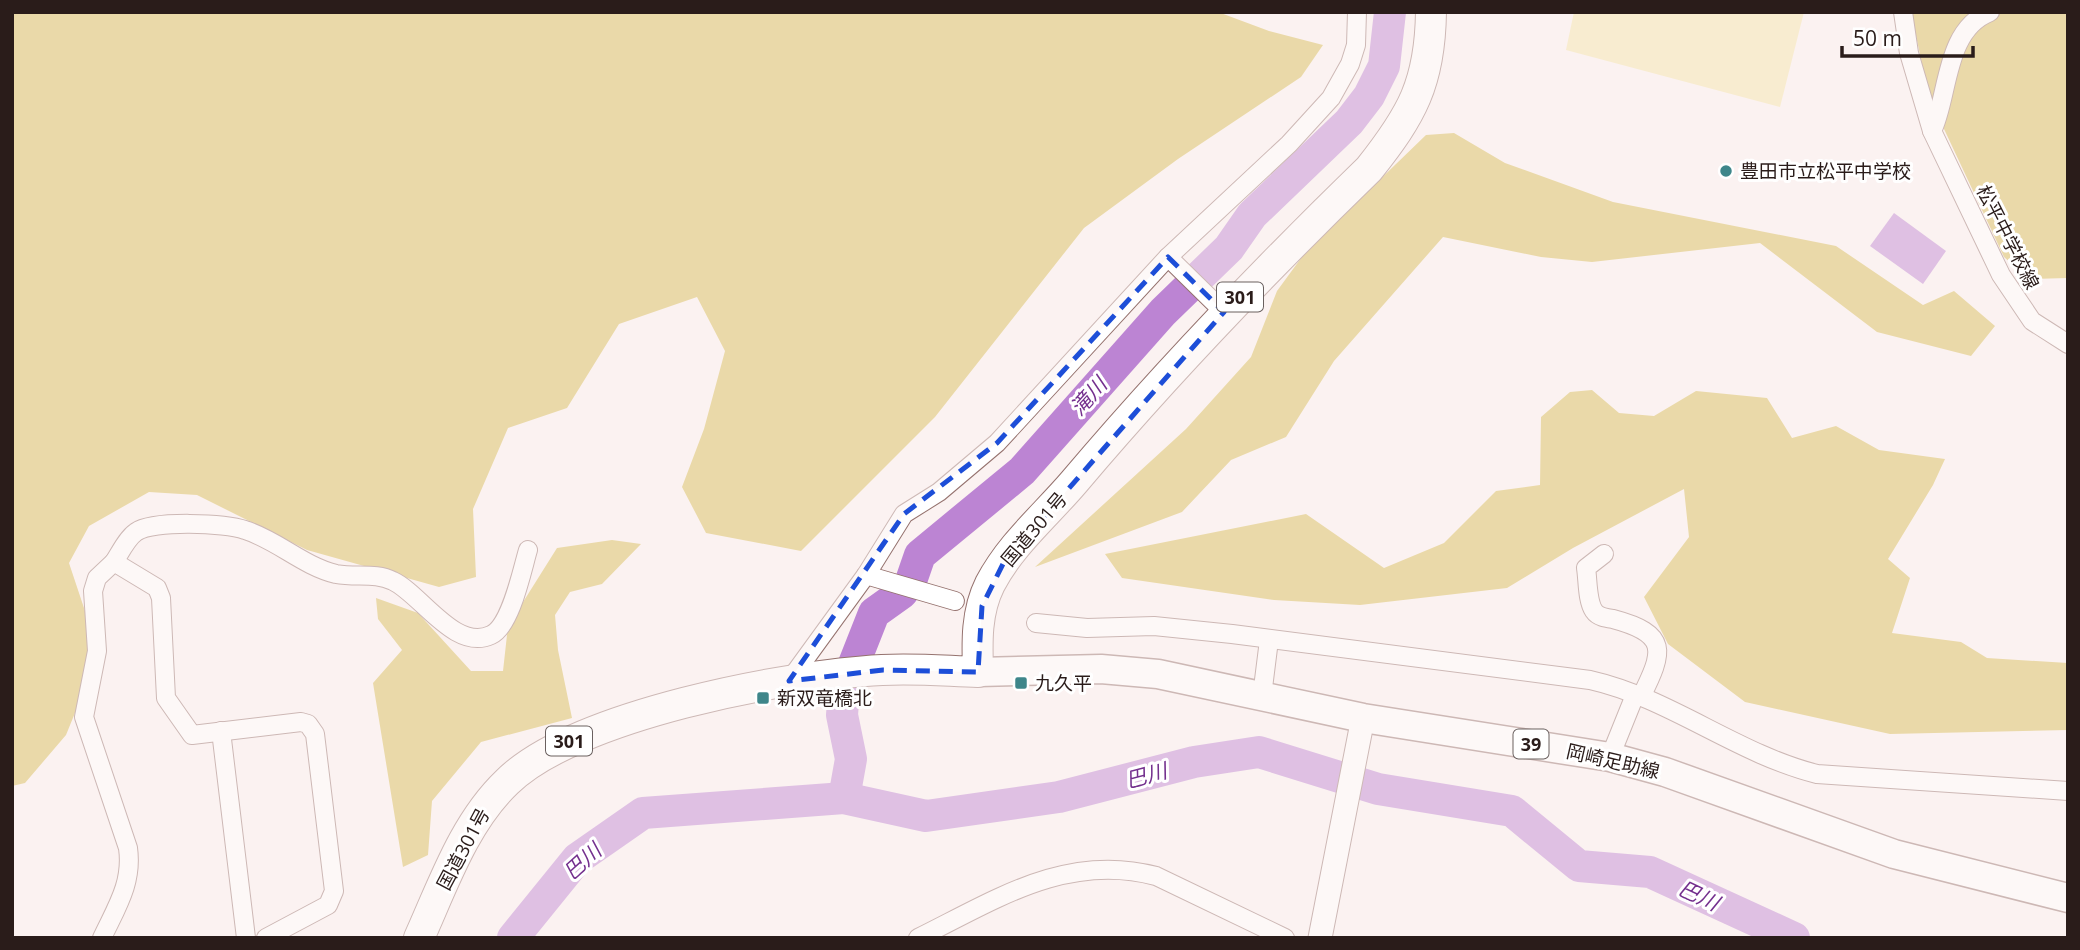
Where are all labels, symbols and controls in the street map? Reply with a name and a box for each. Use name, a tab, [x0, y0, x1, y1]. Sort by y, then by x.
scale bar	[1842, 14, 1973, 58]
text: 50 m	[1853, 24, 1902, 52]
place label: 豊田市立松平中学校	[1740, 158, 1911, 184]
marker: 豊田市立松平中学校	[1718, 163, 1734, 179]
street label: 松平中学校線	[1971, 180, 2045, 294]
road number: 301	[1217, 282, 1263, 312]
water label: 滝川	[1064, 370, 1114, 421]
street label: 国道301号	[995, 486, 1073, 572]
place label: 九久平	[1035, 670, 1092, 696]
marker: 九久平	[1013, 675, 1029, 691]
place label: 新双竜橋北	[777, 685, 872, 711]
marker: 新双竜橋北	[755, 690, 771, 706]
road number: 301	[546, 726, 592, 756]
road number: 39	[1514, 730, 1548, 758]
street label: 岡崎足助線	[1564, 738, 1662, 784]
water label: 巴川	[1122, 756, 1172, 794]
street label: 国道301号	[430, 803, 496, 895]
water label: 巴川	[557, 835, 608, 885]
water label: 巴川	[1674, 873, 1726, 917]

